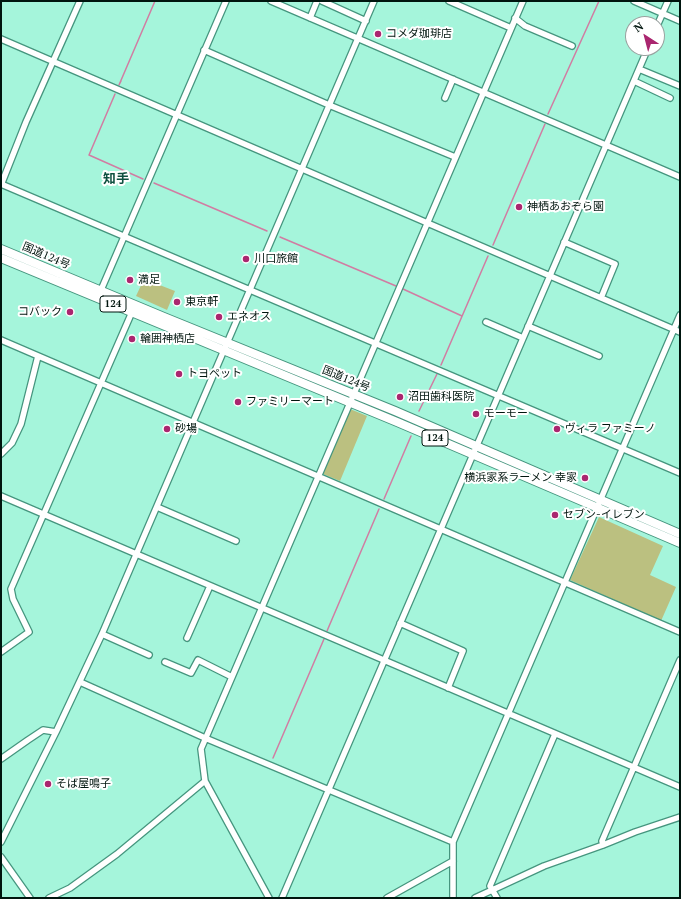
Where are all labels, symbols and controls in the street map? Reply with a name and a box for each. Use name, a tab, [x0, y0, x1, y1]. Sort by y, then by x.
north arrow	[625, 16, 665, 56]
text: N	[631, 19, 646, 35]
place label: コメダ珈琲店	[386, 27, 452, 41]
marker: コメダ珈琲店	[373, 29, 383, 39]
district label: 知手	[103, 171, 129, 187]
place label: 神栖あおぞら園	[527, 200, 604, 214]
marker: 神栖あおぞら園	[514, 202, 524, 212]
street label: 国道124号	[20, 240, 72, 272]
place label: 川口旅館	[254, 252, 298, 266]
marker: 川口旅館	[241, 254, 251, 264]
place label: 満足	[138, 273, 160, 287]
marker: 満足	[125, 275, 135, 285]
place label: 東京軒	[185, 295, 218, 309]
road number: 124	[100, 296, 126, 312]
marker: 東京軒	[172, 297, 182, 307]
place label: コバック	[18, 305, 62, 319]
marker: コバック	[65, 307, 75, 317]
place label: エネオス	[227, 310, 271, 324]
marker: エネオス	[214, 312, 224, 322]
place label: 輪囲神栖店	[140, 332, 195, 346]
marker: 輪囲神栖店	[127, 334, 137, 344]
street label: 国道124号	[320, 363, 372, 395]
place label: トヨペット	[187, 367, 242, 381]
marker: トヨペット	[174, 369, 184, 379]
place label: 沼田歯科医院	[408, 390, 474, 404]
marker: 沼田歯科医院	[395, 392, 405, 402]
place label: ファミリーマート	[246, 395, 334, 409]
marker: ファミリーマート	[233, 397, 243, 407]
place label: モーモー	[484, 407, 528, 421]
marker: モーモー	[471, 409, 481, 419]
place label: 砂場	[175, 422, 197, 436]
place label: ヴィラ ファミーノ	[565, 422, 656, 436]
marker: 砂場	[162, 424, 172, 434]
marker: ヴィラ ファミーノ	[552, 424, 562, 434]
road number: 124	[422, 430, 448, 446]
place label: 横浜家系ラーメン 幸家	[464, 471, 577, 485]
marker: 横浜家系ラーメン 幸家	[580, 473, 590, 483]
place label: セブン-イレブン	[563, 508, 645, 522]
marker: セブン-イレブン	[550, 510, 560, 520]
place label: そば屋鳴子	[56, 777, 111, 791]
marker: そば屋鳴子	[43, 779, 53, 789]

